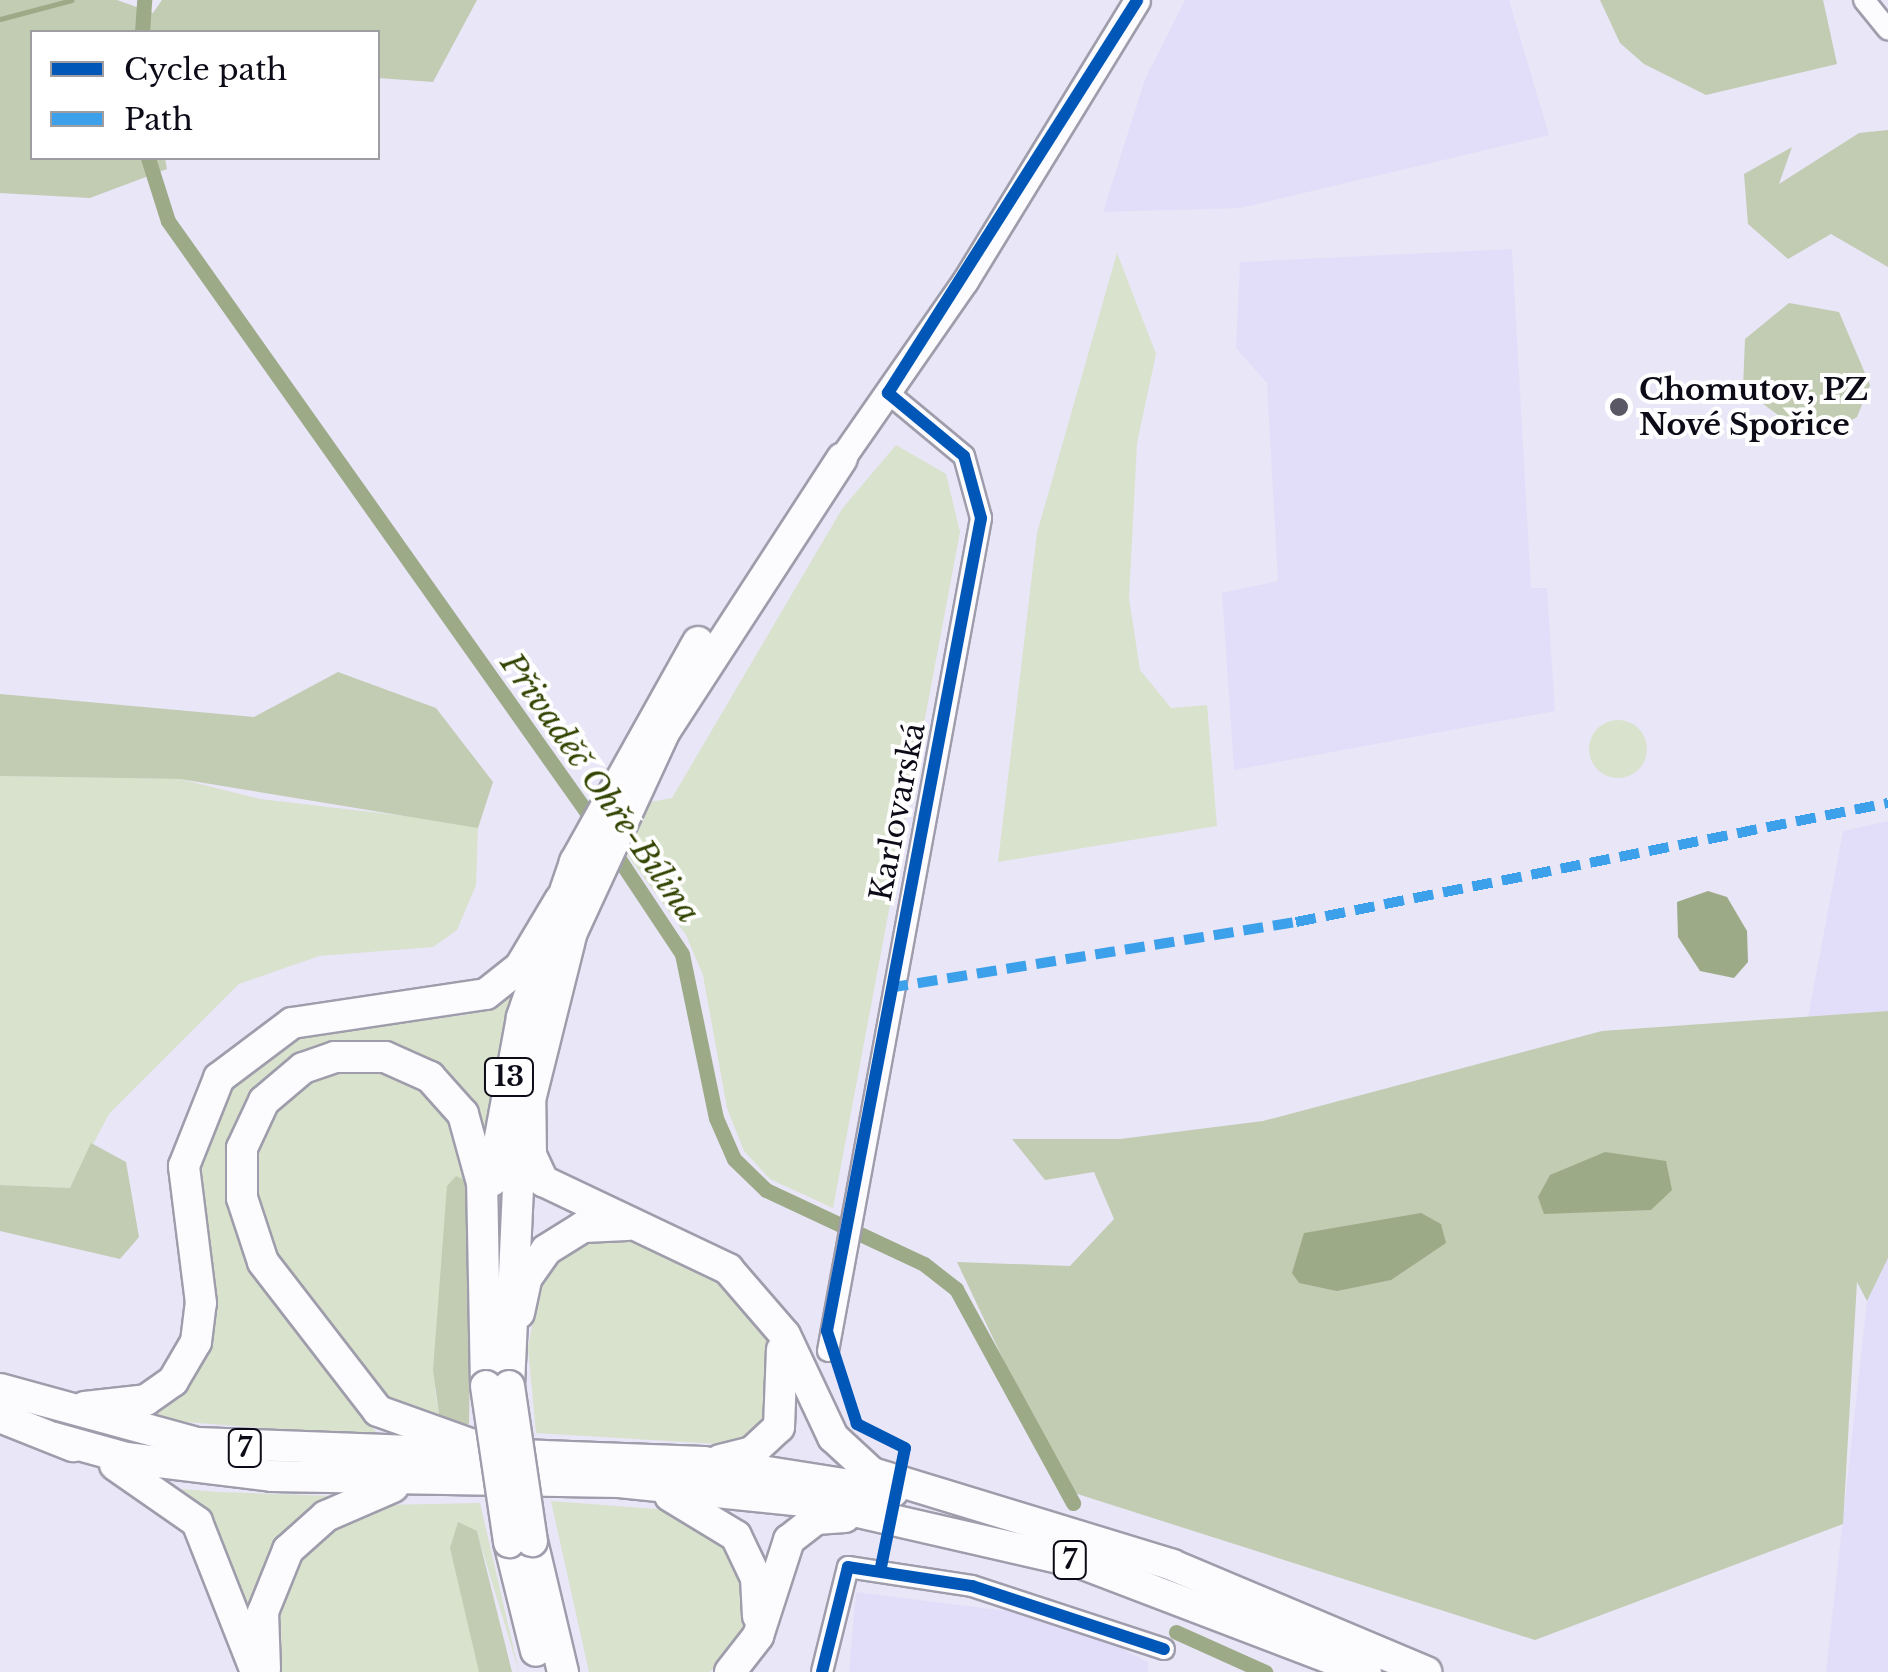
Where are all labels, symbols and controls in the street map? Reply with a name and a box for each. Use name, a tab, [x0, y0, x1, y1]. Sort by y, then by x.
legend	[30, 30, 380, 160]
text: Cycle path	[124, 51, 287, 88]
text: Path	[124, 101, 193, 138]
place label: Chomutov, PZ Nové Spořice	[1639, 372, 1868, 442]
marker: Chomutov, PZ Nové Spořice	[1608, 396, 1630, 418]
water label: Přivaděč Ohře-Bílina	[492, 646, 708, 930]
street label: Karlovarská	[863, 720, 933, 904]
road number: 13	[482, 1054, 536, 1100]
road number: 7	[228, 1425, 262, 1471]
road number: 7	[1052, 1537, 1088, 1583]

